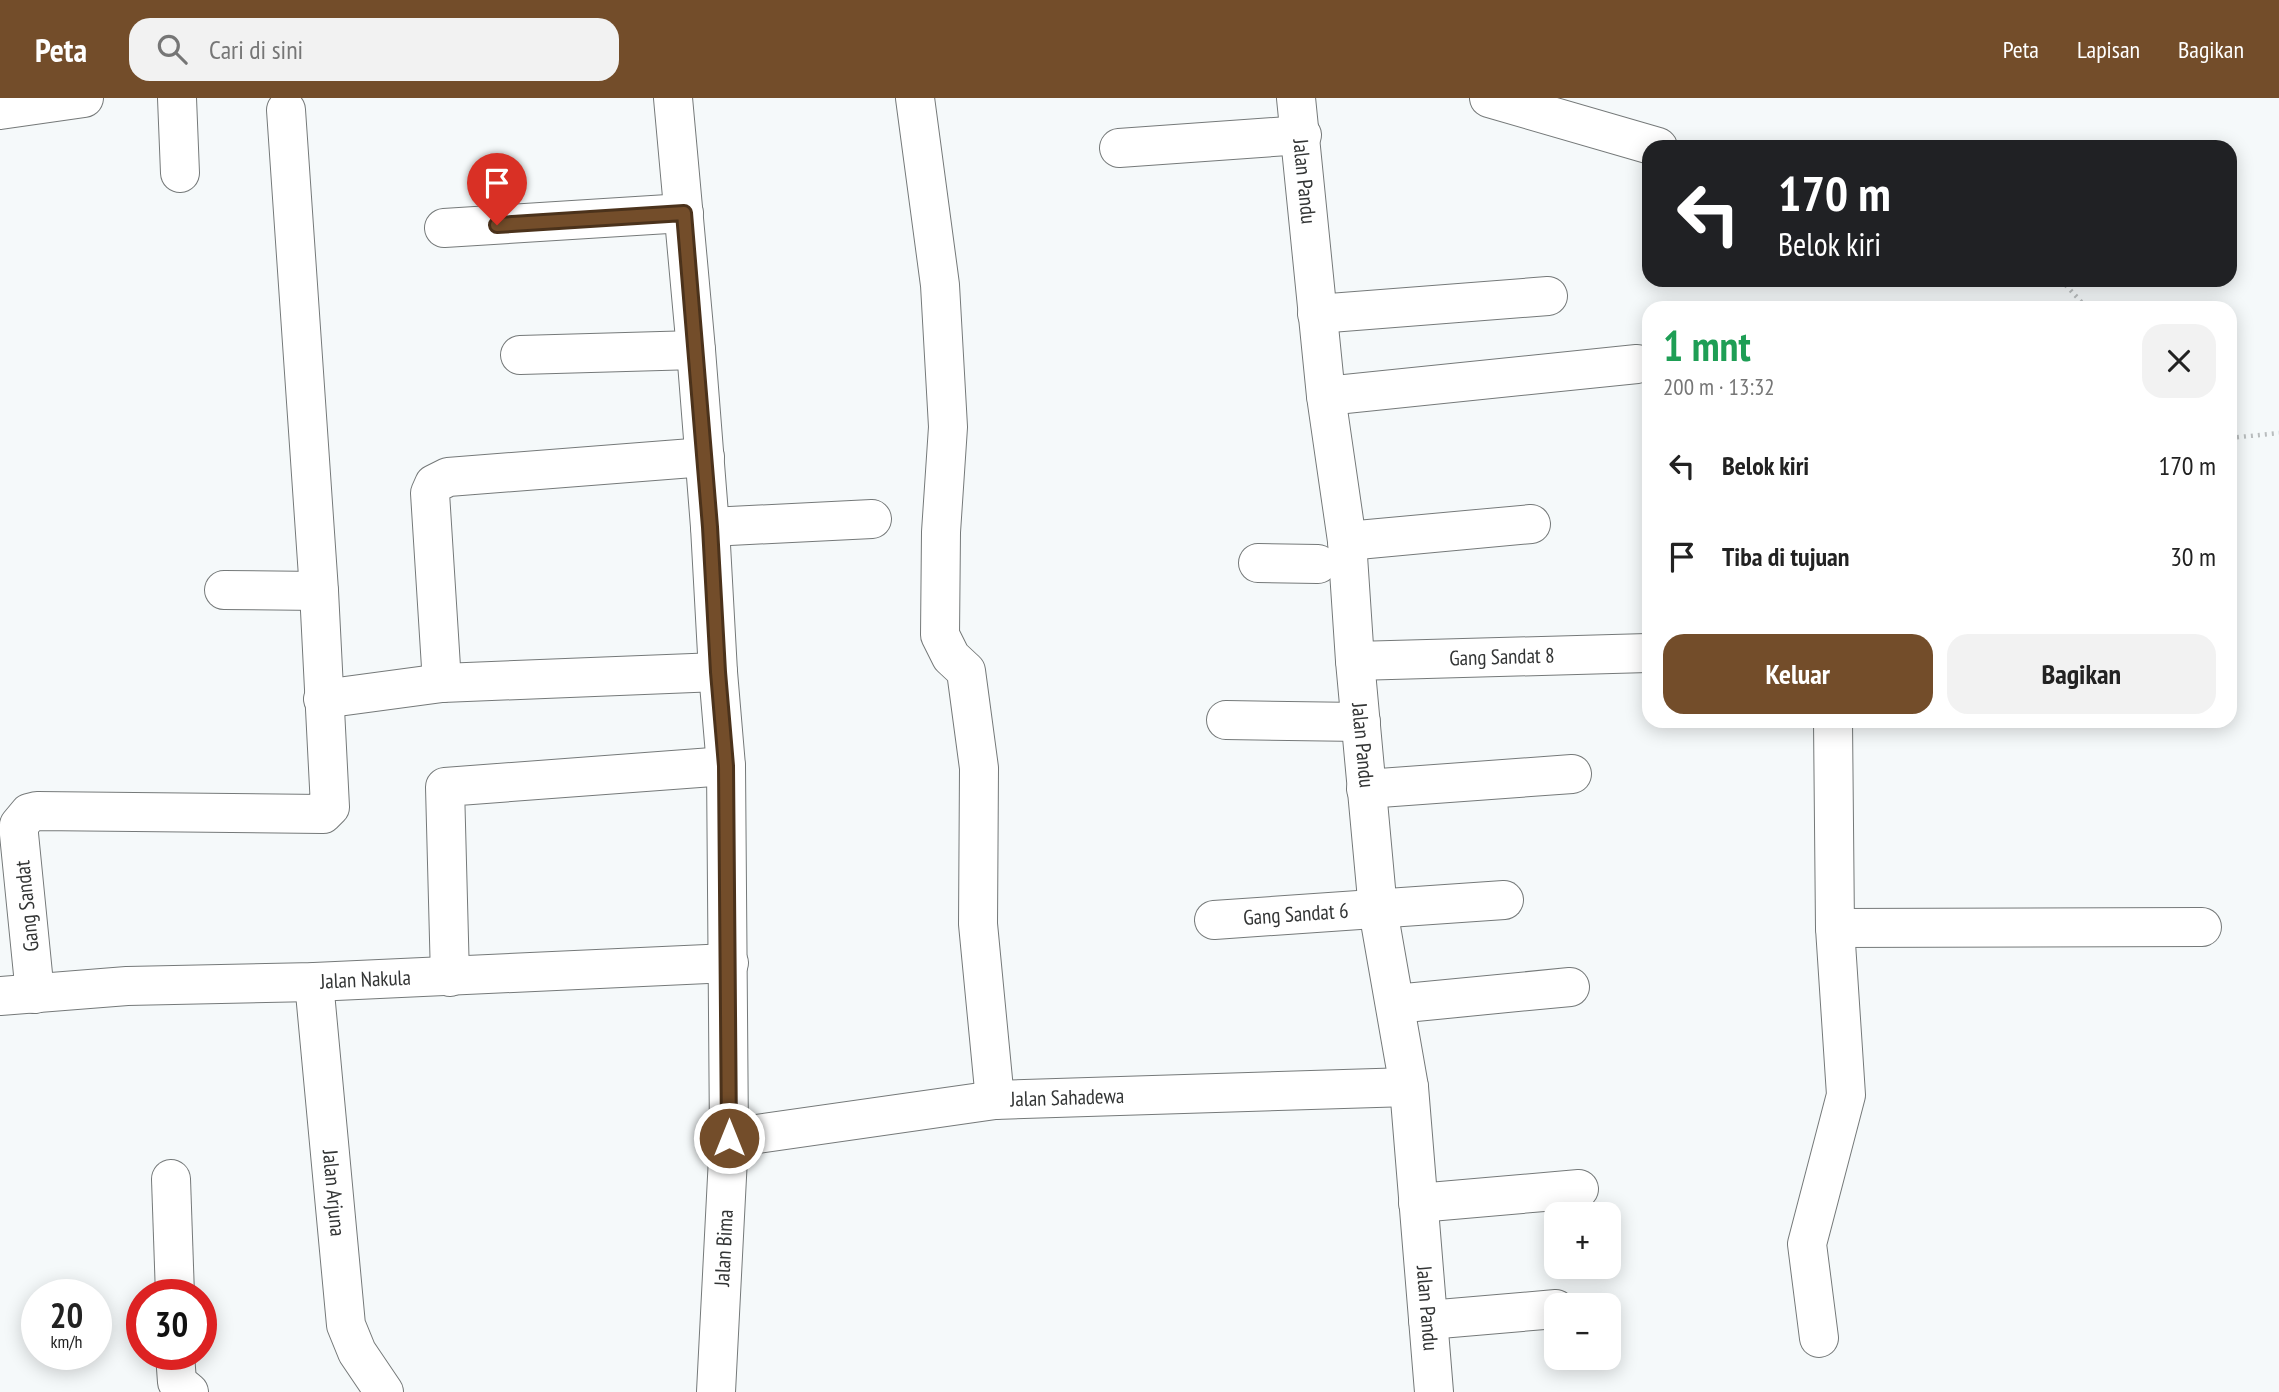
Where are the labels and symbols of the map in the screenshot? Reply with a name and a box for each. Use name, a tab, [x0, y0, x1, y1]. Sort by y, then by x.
street label: Jalan Pandu	[1287, 137, 1323, 225]
pin	[467, 153, 527, 225]
street label: Gang Sandat 8	[1449, 642, 1555, 671]
street label: Jalan Pandu	[1346, 701, 1381, 789]
street label: Gang Sandat	[8, 859, 45, 953]
street label: Gang Sandat 6	[1242, 897, 1349, 931]
street label: Jalan Nakula	[319, 964, 411, 995]
street label: Jalan Sahadewa	[1009, 1082, 1125, 1113]
position arrow	[692, 1101, 766, 1175]
street label: Jalan Arjuna	[317, 1148, 352, 1238]
street label: Jalan Bima	[708, 1209, 739, 1288]
street label: Jalan Pandu	[1411, 1264, 1445, 1352]
speed limit sign: 30	[126, 1279, 217, 1370]

